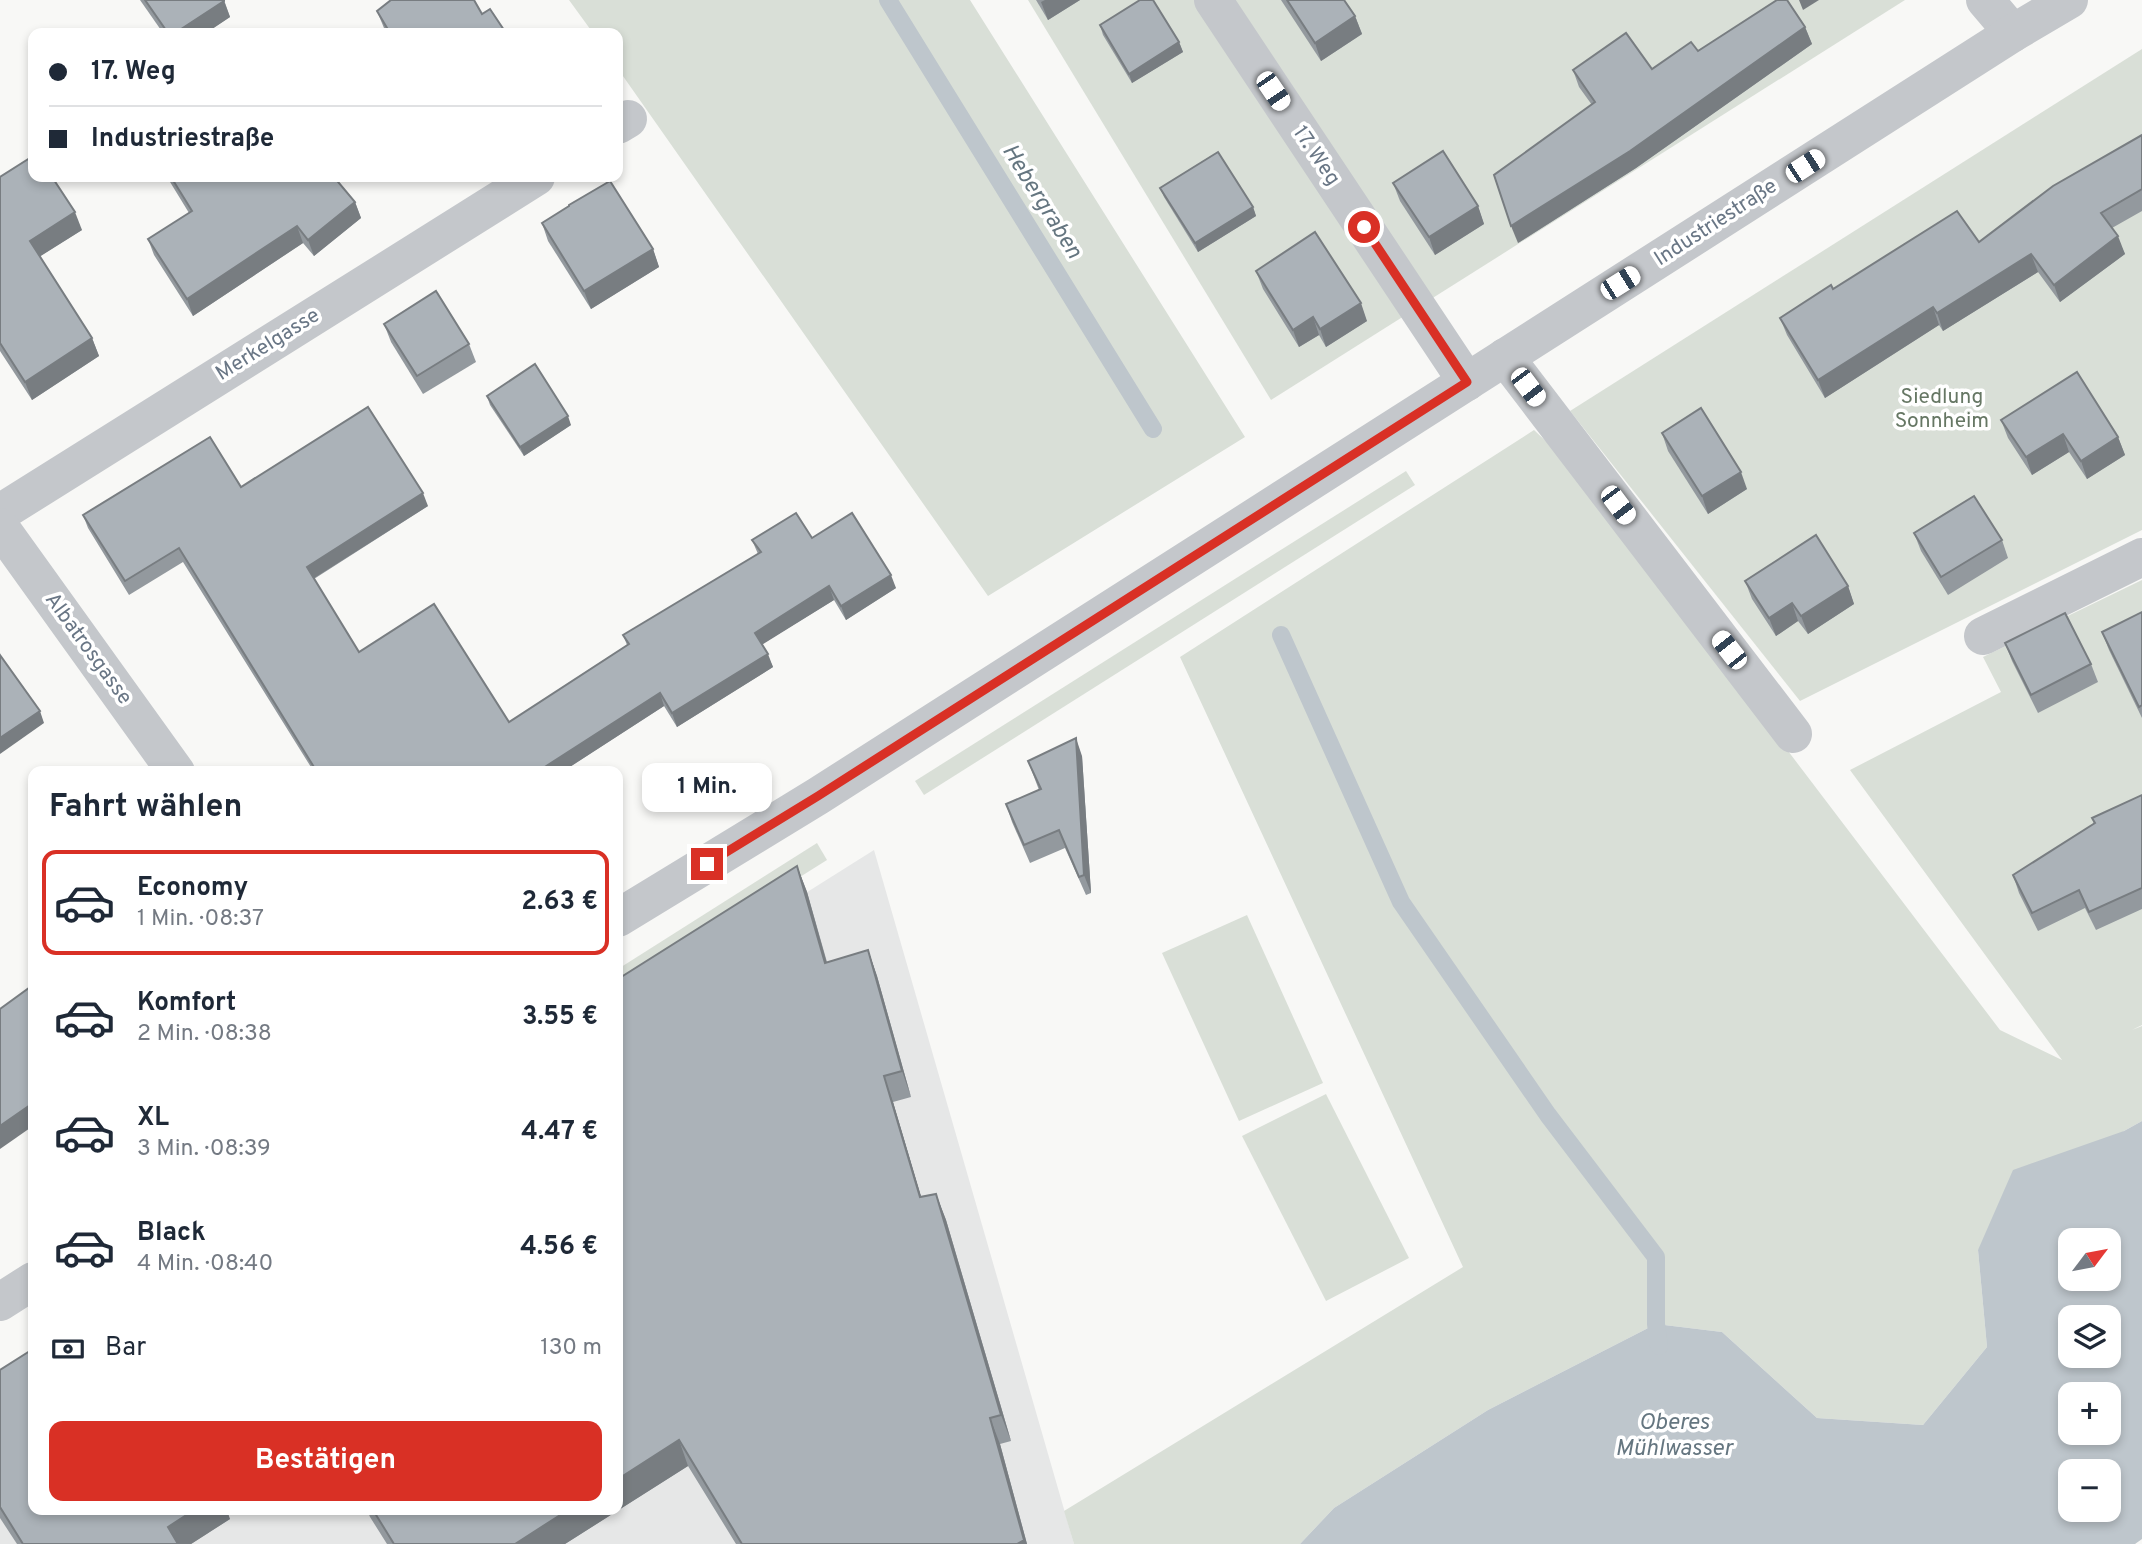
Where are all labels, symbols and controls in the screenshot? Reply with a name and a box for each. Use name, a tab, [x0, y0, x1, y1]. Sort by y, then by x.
text: 17. Weg	[91, 56, 176, 89]
car	[1253, 68, 1294, 114]
street label: 17. Weg	[1286, 121, 1346, 191]
text: Industriestraße	[91, 123, 274, 156]
water label: Hebergraben	[994, 139, 1088, 265]
car	[1782, 146, 1829, 186]
street label: Industriestraße	[1649, 173, 1783, 273]
route start	[1348, 211, 1380, 243]
car	[1597, 263, 1644, 303]
street label: Merkelgasse	[211, 302, 325, 388]
car	[1507, 364, 1550, 410]
park label: Siedlung Sonnheim	[1895, 384, 1989, 435]
car	[1597, 482, 1640, 528]
street label: Albatrosgasse	[38, 588, 138, 710]
car	[1708, 627, 1751, 673]
callout: 1 Min.	[642, 762, 772, 812]
text: 1 Min.	[677, 773, 737, 802]
text: Fahrt wählen	[49, 788, 242, 828]
route end	[691, 848, 723, 880]
icon: car	[53, 871, 116, 934]
text: Economy	[137, 872, 248, 905]
text: 2.63 €	[521, 886, 598, 919]
text: 1 Min. · 08:37	[137, 905, 264, 934]
icon: car	[53, 986, 116, 1049]
text: Komfort	[137, 987, 236, 1020]
text: 3.55 €	[522, 1001, 598, 1034]
text: 2 Min. · 08:38	[137, 1020, 272, 1049]
icon: car	[53, 1101, 116, 1164]
text: XL	[137, 1102, 169, 1135]
text: 4.47 €	[521, 1116, 598, 1149]
text: 3 Min. · 08:39	[137, 1135, 271, 1164]
icon: car	[53, 1216, 116, 1279]
text: Black	[137, 1217, 206, 1250]
north arrow	[2058, 1228, 2121, 1292]
map controls	[2058, 1228, 2121, 1522]
text: 4.56 €	[520, 1231, 598, 1264]
text: 4 Min. · 08:40	[137, 1250, 273, 1279]
button: layers	[2058, 1305, 2121, 1368]
icon: cash	[49, 1330, 87, 1368]
text: Bar	[105, 1332, 146, 1365]
text: 130 m	[540, 1334, 602, 1363]
button: +	[2058, 1382, 2121, 1445]
water label: Oberes Mühlwasser	[1615, 1409, 1735, 1464]
button: Bestätigen	[49, 1421, 602, 1501]
button: −	[2058, 1459, 2121, 1522]

